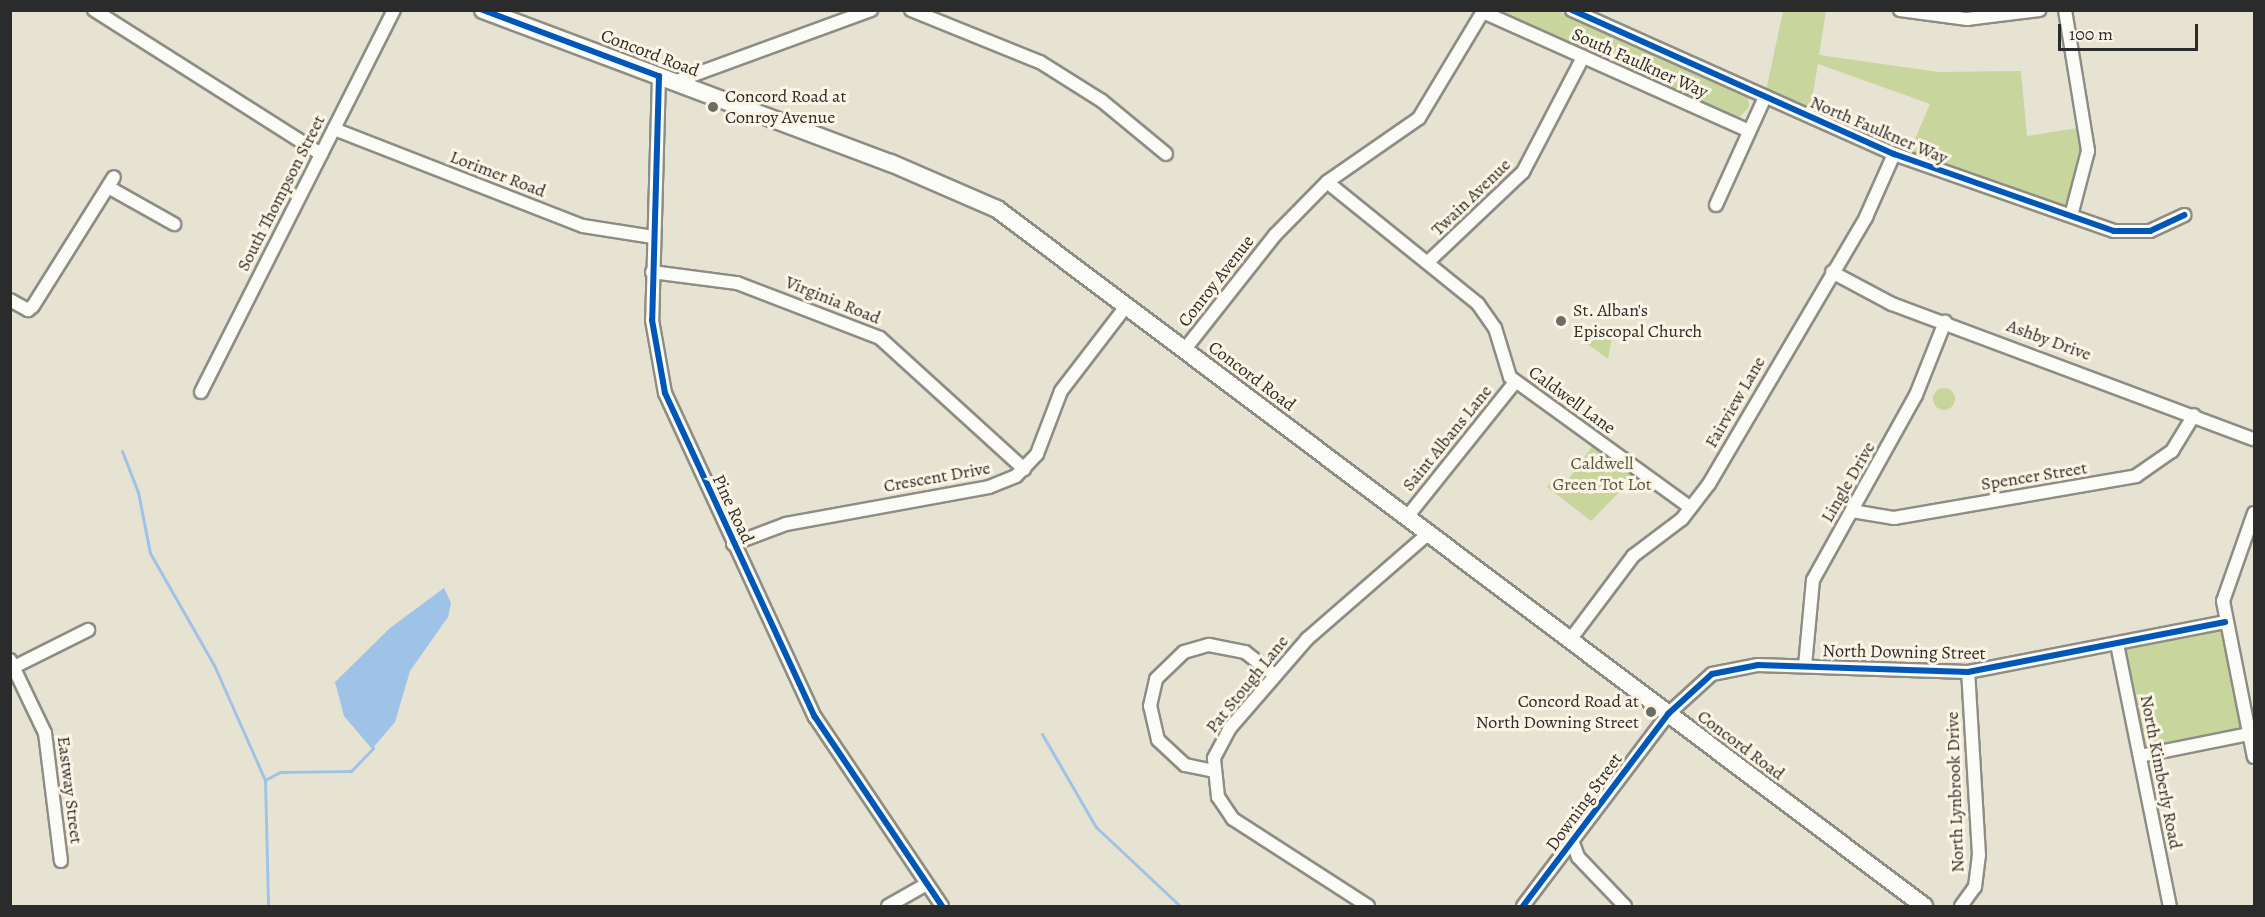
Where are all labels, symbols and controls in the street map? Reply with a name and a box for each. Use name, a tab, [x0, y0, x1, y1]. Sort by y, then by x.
scale bar	[2061, 12, 2200, 50]
text: 100 m	[2069, 22, 2113, 46]
street label: South Faulkner Way	[1569, 23, 1711, 103]
street label: Concord Road	[598, 24, 702, 82]
place label: Concord Road at Conroy Avenue	[725, 86, 846, 128]
street label: North Faulkner Way	[1807, 91, 1951, 169]
marker: Concord Road at Conroy Avenue	[706, 100, 720, 114]
street label: South Thompson Street	[232, 111, 330, 275]
street label: Lorimer Road	[447, 146, 549, 202]
street label: Twain Avenue	[1427, 154, 1515, 240]
street label: Conroy Avenue	[1174, 231, 1258, 331]
street label: Virginia Road	[782, 271, 884, 329]
place label: St. Alban's Episcopal Church	[1573, 300, 1702, 342]
marker: St. Alban's Episcopal Church	[1554, 314, 1568, 328]
street label: Ashby Drive	[2004, 315, 2094, 365]
street label: Concord Road	[1204, 336, 1300, 416]
street label: Fairview Lane	[1700, 352, 1770, 452]
street label: Caldwell Lane	[1524, 361, 1620, 439]
street label: Saint Albans Lane	[1398, 381, 1496, 495]
street label: Lingle Drive	[1816, 438, 1880, 526]
park label: Caldwell Green Tot Lot	[1552, 453, 1652, 496]
street label: Crescent Drive	[882, 457, 992, 497]
street label: Spencer Street	[1979, 457, 2089, 495]
street label: Pine Road	[708, 471, 758, 547]
street label: Pat Stough Lane	[1201, 631, 1293, 737]
street label: North Downing Street	[1822, 640, 1986, 664]
place label: Concord Road at North Downing Street	[1476, 691, 1639, 734]
street label: North Kimberly Road	[2135, 693, 2187, 851]
marker: Concord Road at North Downing Street	[1644, 705, 1658, 719]
street label: Concord Road	[1693, 705, 1789, 785]
street label: North Lynbrook Drive	[1941, 711, 1969, 873]
street label: Eastway Street	[53, 735, 87, 845]
street label: Downing Street	[1541, 749, 1627, 855]

